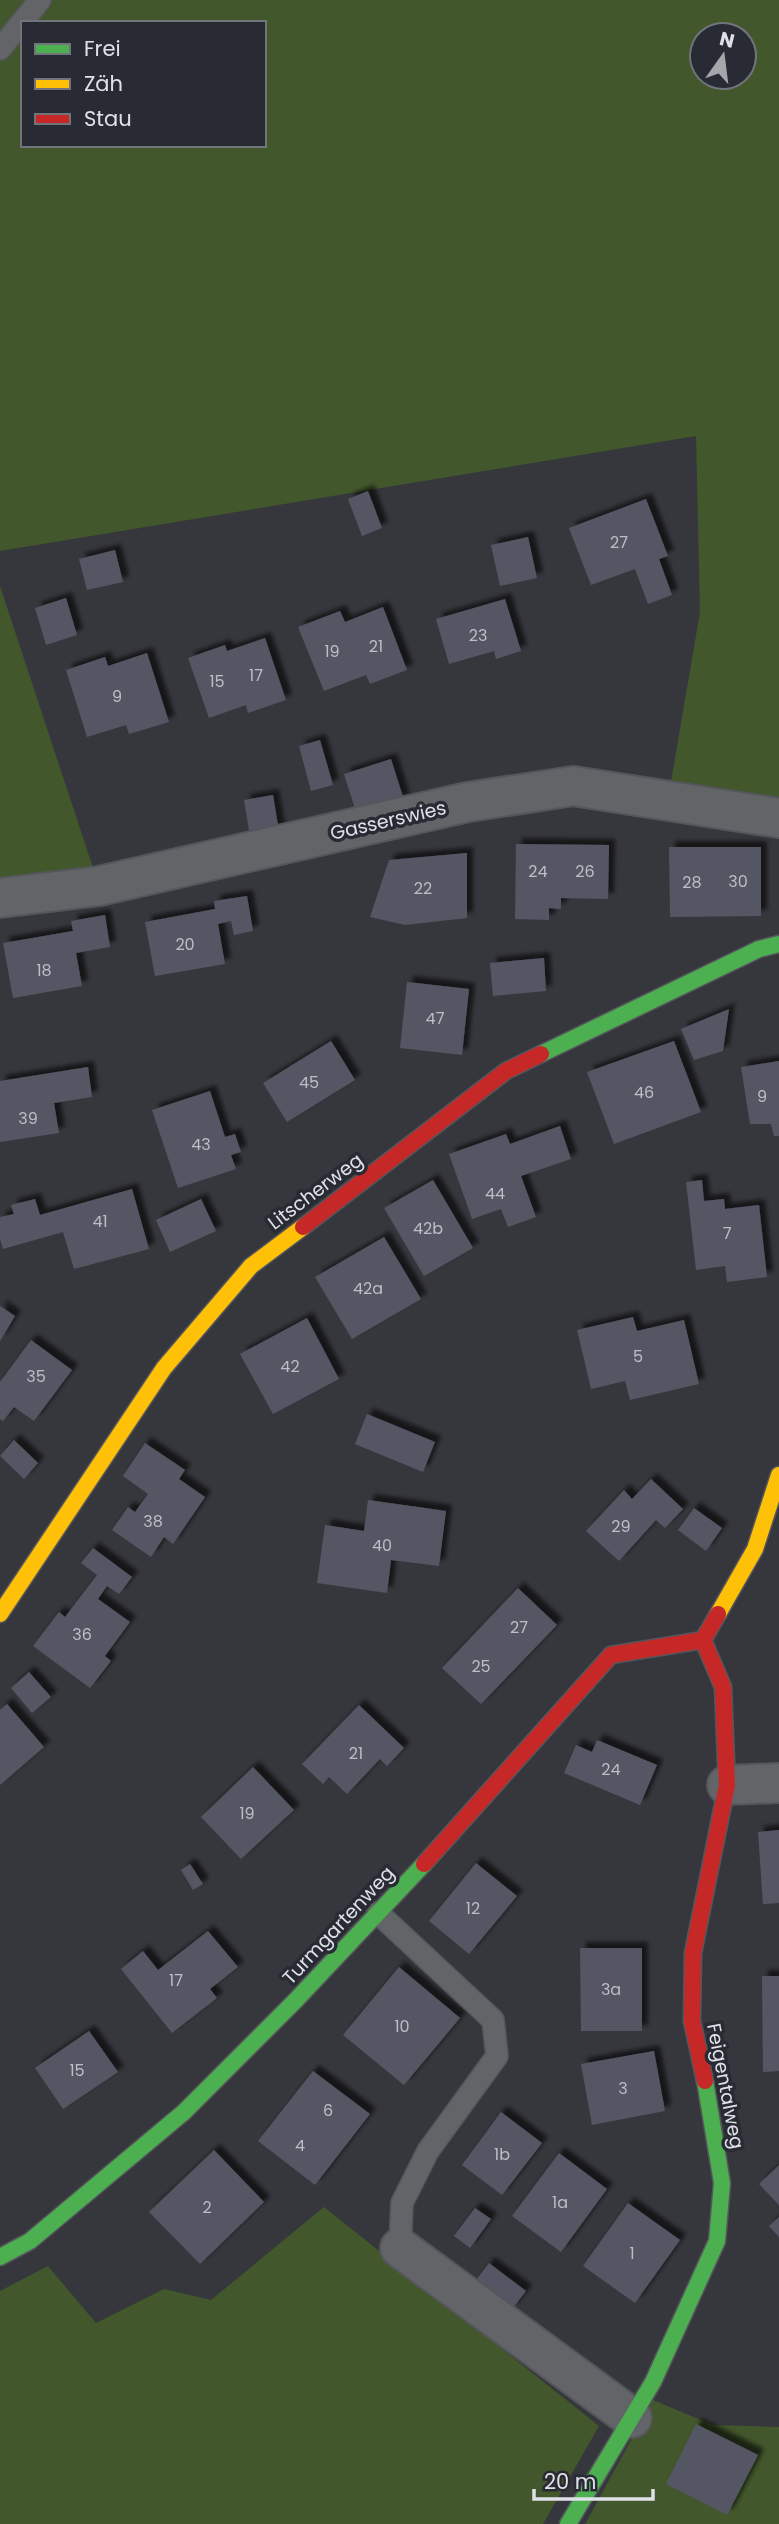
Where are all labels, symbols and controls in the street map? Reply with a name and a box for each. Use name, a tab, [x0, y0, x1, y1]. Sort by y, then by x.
legend	[21, 21, 266, 147]
north arrow	[688, 21, 758, 91]
text: N	[717, 25, 737, 55]
text: Frei	[84, 34, 121, 63]
text: Zäh	[84, 69, 123, 98]
text: Stau	[84, 104, 132, 133]
house number: 27	[610, 531, 628, 554]
house number: 23	[469, 624, 487, 647]
house number: 21	[369, 635, 383, 658]
house number: 19	[324, 640, 340, 663]
house number: 17	[249, 664, 263, 687]
house number: 15	[209, 670, 225, 693]
house number: 9	[112, 685, 122, 708]
street label: Gasserswies	[327, 794, 449, 847]
house number: 24	[528, 860, 548, 883]
house number: 26	[575, 860, 595, 883]
house number: 30	[728, 870, 748, 893]
house number: 28	[682, 871, 702, 894]
house number: 22	[414, 877, 432, 900]
house number: 20	[175, 933, 195, 956]
house number: 18	[36, 959, 52, 982]
house number: 47	[426, 1007, 445, 1030]
house number: 45	[299, 1071, 319, 1094]
house number: 46	[634, 1081, 654, 1104]
house number: 9	[757, 1085, 767, 1108]
house number: 39	[18, 1107, 38, 1130]
house number: 43	[191, 1133, 211, 1156]
street label: Litscherweg	[262, 1147, 368, 1236]
house number: 44	[485, 1182, 505, 1205]
house number: 41	[92, 1210, 108, 1233]
house number: 42b	[413, 1217, 443, 1240]
house number: 7	[723, 1222, 732, 1245]
house number: 42a	[353, 1277, 383, 1300]
house number: 5	[633, 1345, 643, 1368]
house number: 42	[280, 1355, 300, 1378]
house number: 35	[26, 1365, 46, 1388]
house number: 38	[143, 1510, 163, 1533]
house number: 29	[611, 1515, 631, 1538]
house number: 40	[372, 1534, 392, 1557]
house number: 27	[510, 1616, 528, 1639]
house number: 36	[72, 1623, 92, 1646]
house number: 25	[471, 1655, 491, 1678]
house number: 21	[349, 1742, 363, 1765]
house number: 24	[601, 1758, 621, 1781]
house number: 19	[239, 1802, 255, 1825]
street label: Turmgartenweg	[276, 1860, 400, 1990]
house number: 12	[466, 1897, 480, 1920]
house number: 17	[169, 1969, 183, 1992]
house number: 3a	[601, 1978, 621, 2001]
house number: 10	[394, 2015, 410, 2038]
street label: Feigentalweg	[700, 2021, 751, 2151]
house number: 15	[69, 2059, 85, 2082]
house number: 3	[618, 2077, 628, 2100]
house number: 6	[323, 2099, 333, 2122]
house number: 4	[295, 2134, 305, 2157]
house number: 1b	[494, 2143, 510, 2166]
house number: 1a	[552, 2191, 568, 2214]
house number: 2	[202, 2196, 212, 2219]
house number: 1	[629, 2242, 635, 2265]
scale bar	[534, 2458, 653, 2502]
text: 20 m	[544, 2467, 597, 2496]

